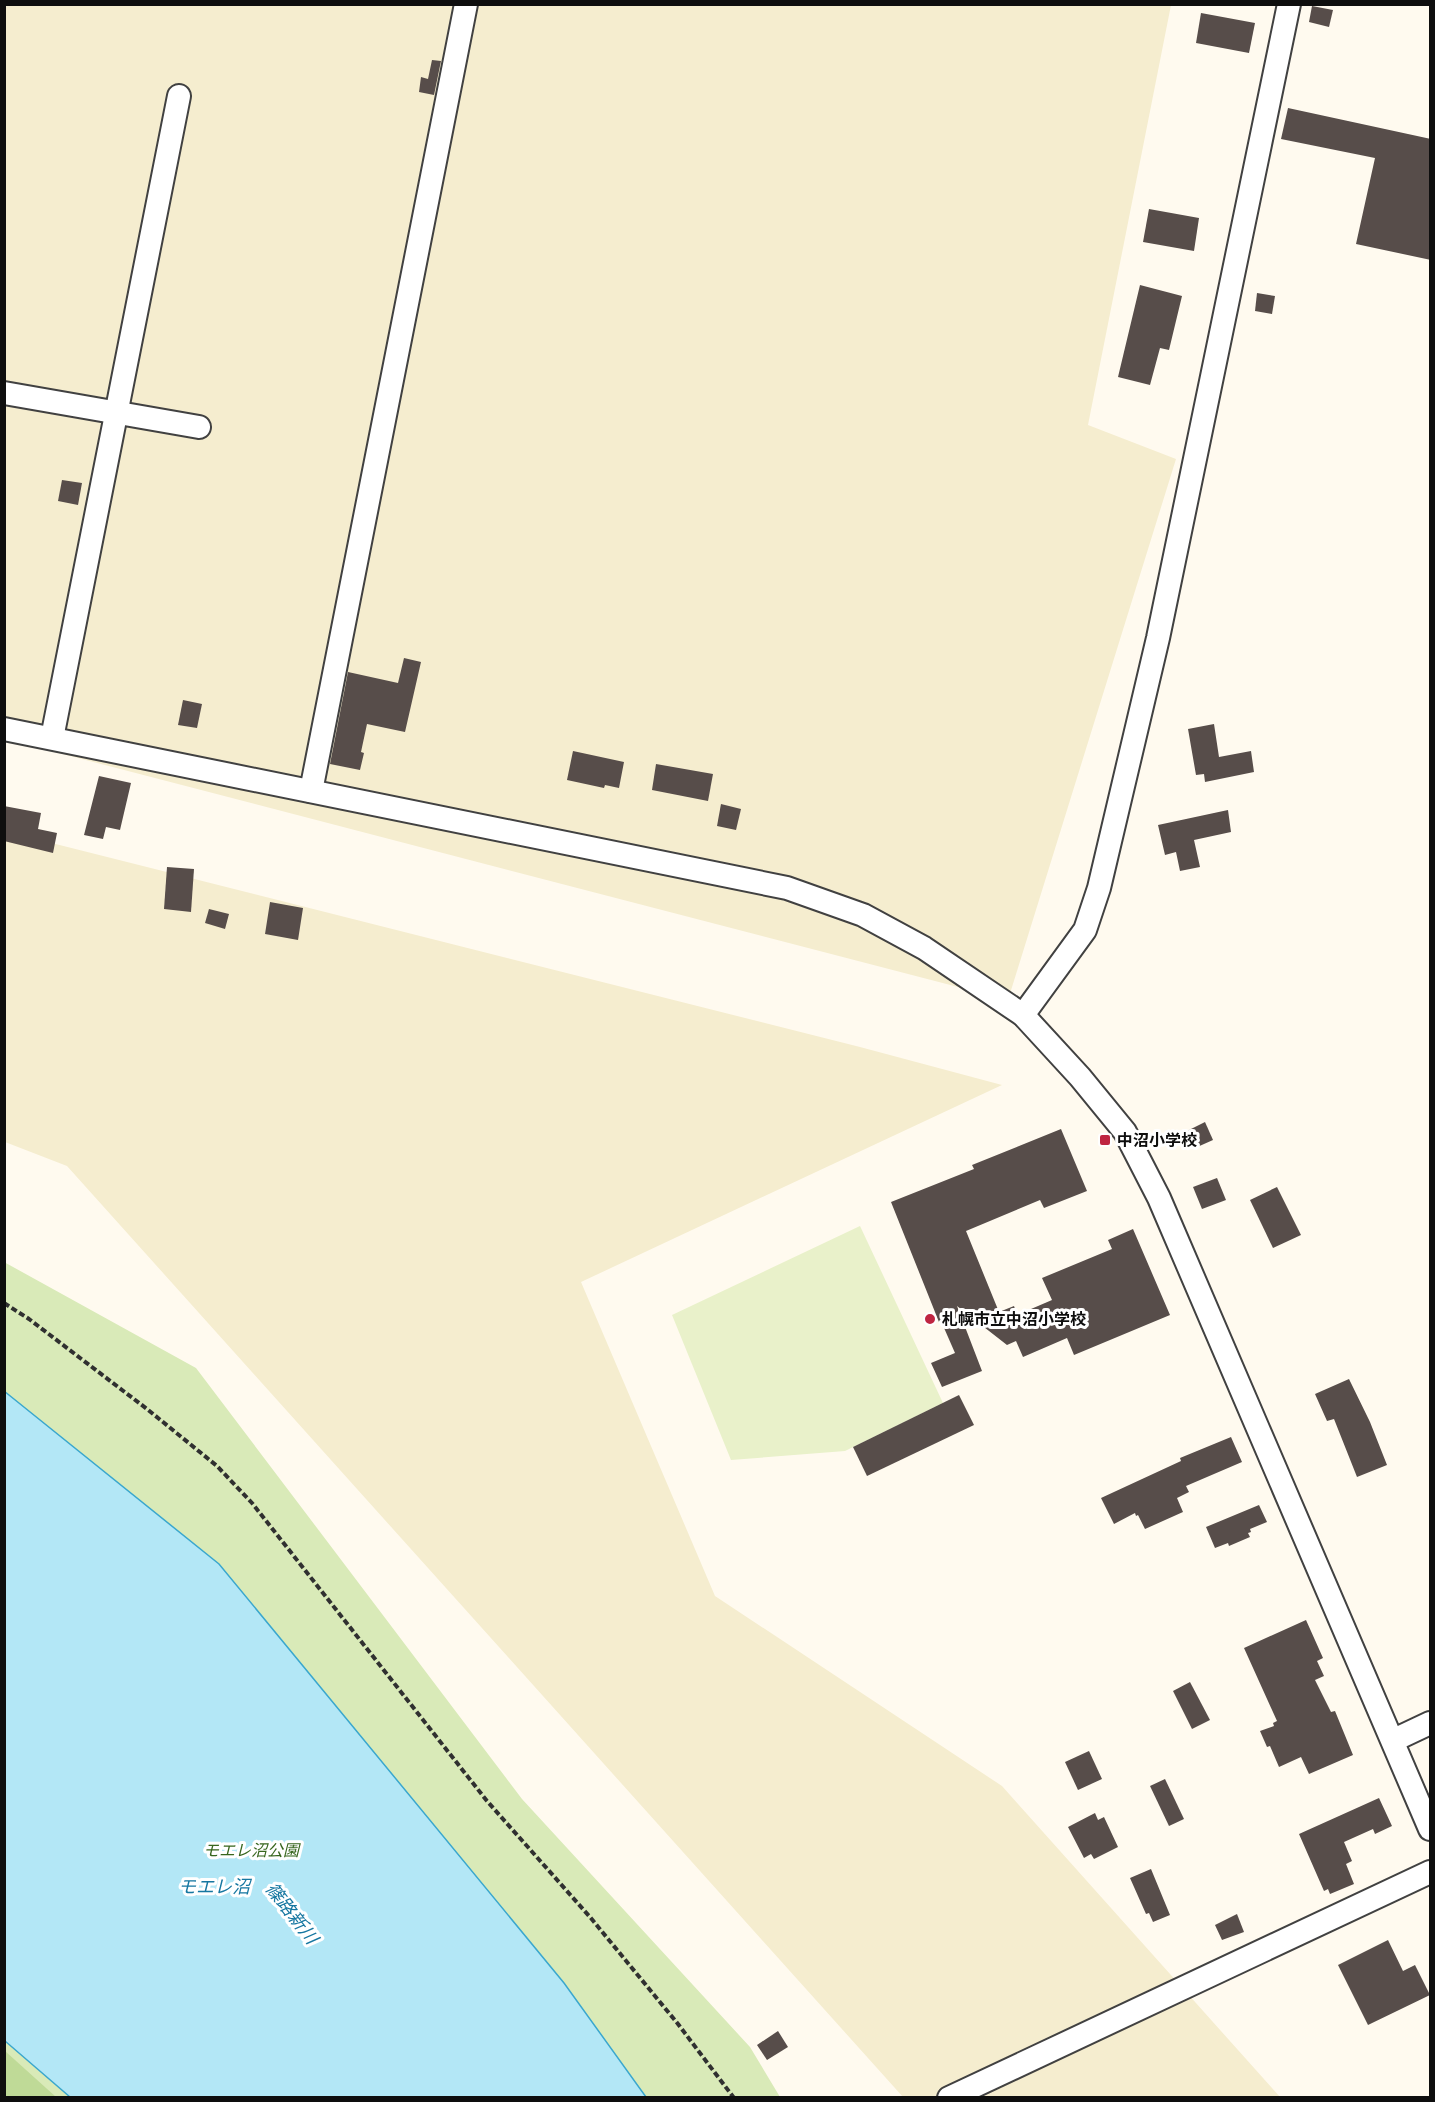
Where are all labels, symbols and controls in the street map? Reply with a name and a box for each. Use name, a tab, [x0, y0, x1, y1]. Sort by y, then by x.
place label: 中沼小学校	[1117, 1130, 1197, 1150]
marker: 中沼小学校	[1098, 1133, 1112, 1147]
place label: 札幌市立中沼小学校	[942, 1309, 1086, 1329]
marker: 札幌市立中沼小学校	[923, 1312, 937, 1326]
park label: モエレ沼公園	[203, 1840, 301, 1860]
water label: モエレ沼	[178, 1875, 253, 1898]
water label: 篠路新川	[261, 1878, 324, 1950]

